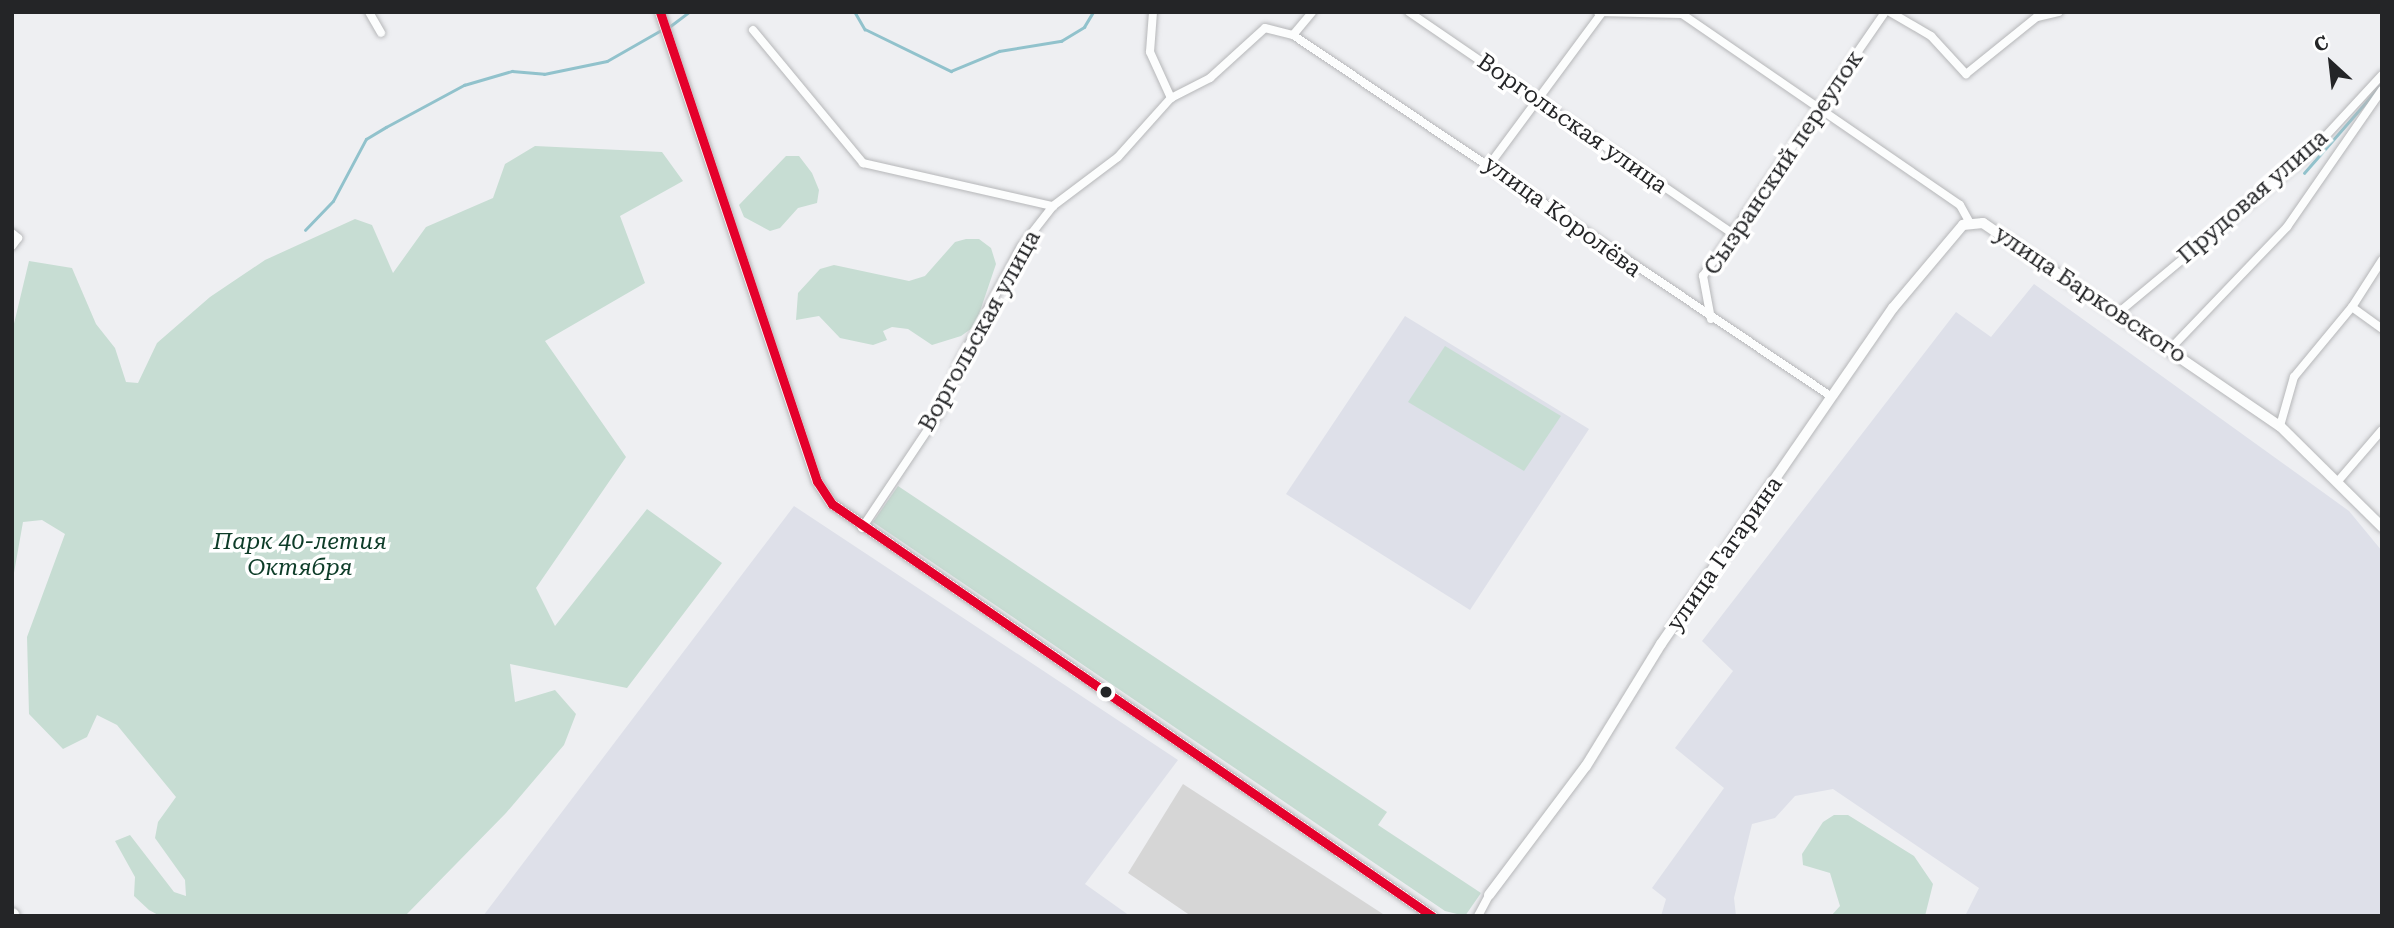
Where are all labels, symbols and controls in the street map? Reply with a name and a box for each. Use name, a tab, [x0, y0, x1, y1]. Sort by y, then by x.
north arrow	[2296, 28, 2366, 98]
text: С	[2310, 31, 2332, 57]
street label: Сызранский переулок	[1698, 45, 1870, 281]
street label: Воргольская улица	[1472, 48, 1672, 200]
street label: Прудовая улица	[2172, 124, 2334, 270]
street label: улица Королёва	[1478, 151, 1646, 283]
street label: улица Барковского	[1989, 220, 2191, 370]
street label: Воргольская улица	[913, 226, 1047, 436]
street label: улица Гагарина	[1661, 471, 1789, 637]
park label: Парк 40-летия Октября	[213, 528, 387, 582]
unlabelled marker	[1099, 685, 1113, 699]

